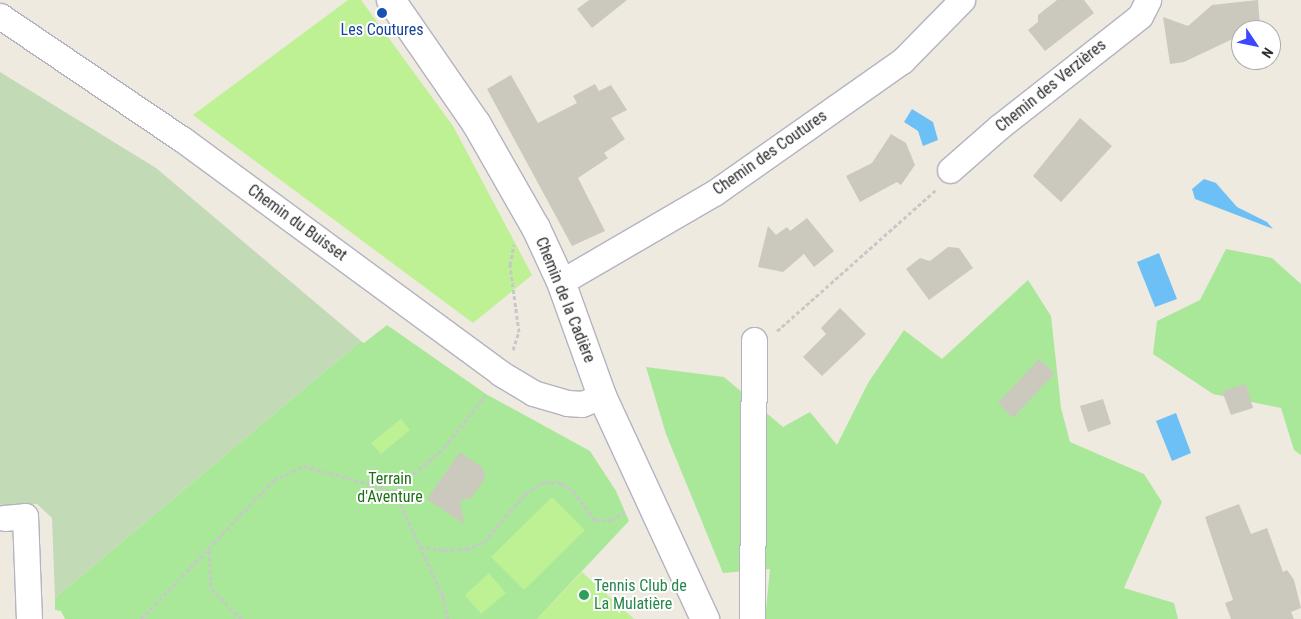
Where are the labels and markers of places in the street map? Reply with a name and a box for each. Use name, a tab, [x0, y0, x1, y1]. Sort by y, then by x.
marker: Les Coutures	[376, 7, 388, 19]
place label: Les Coutures	[341, 20, 423, 40]
place label: Tennis Club de La Mulatière	[594, 576, 687, 614]
marker: Tennis Club de La Mulatière	[578, 589, 590, 601]

